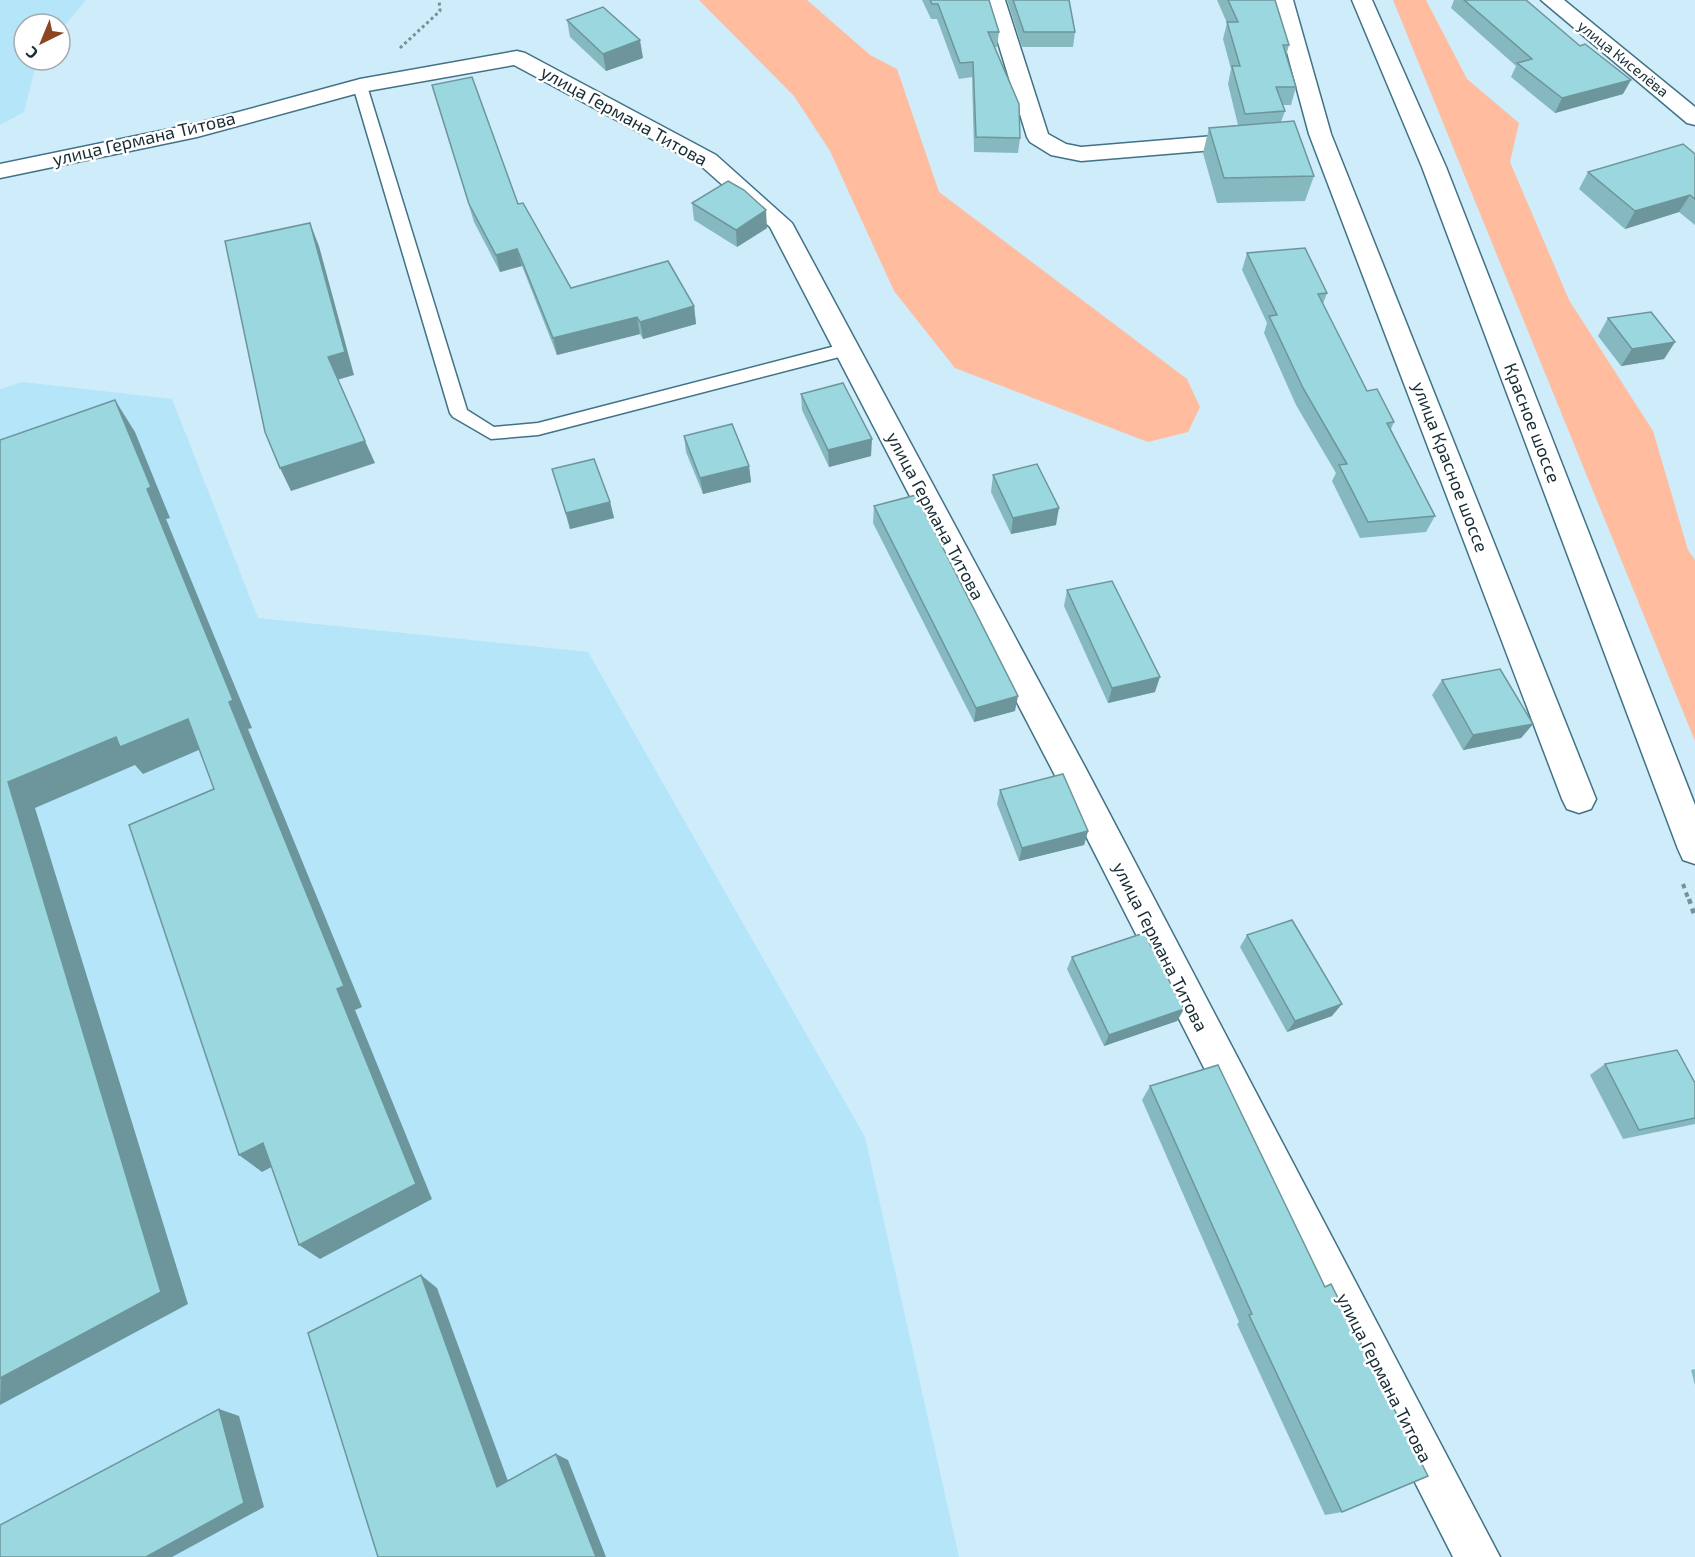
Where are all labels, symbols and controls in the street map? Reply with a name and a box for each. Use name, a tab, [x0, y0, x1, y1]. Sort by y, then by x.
north arrow	[12, 12, 72, 72]
street label: улица Киселёва	[1574, 16, 1673, 101]
text: С	[22, 43, 41, 63]
street label: улица Германа Титова	[537, 60, 712, 170]
street label: улица Германа Титова	[50, 106, 237, 170]
street label: Красное шоссе	[1500, 360, 1566, 486]
street label: улица Красное шоссе	[1408, 378, 1494, 555]
street label: улица Германа Титова	[882, 428, 990, 603]
street label: улица Германа Титова	[1109, 858, 1213, 1035]
street label: улица Германа Титова	[1333, 1289, 1437, 1466]

